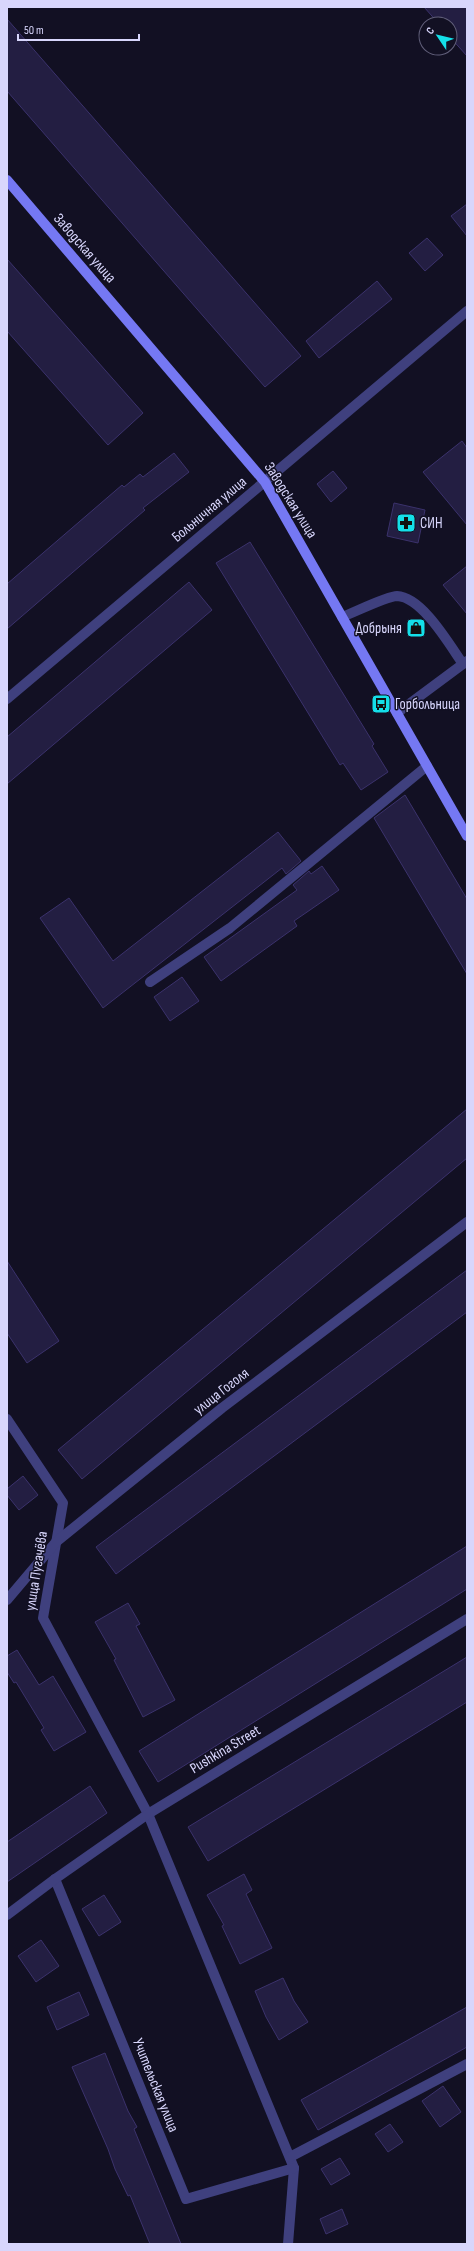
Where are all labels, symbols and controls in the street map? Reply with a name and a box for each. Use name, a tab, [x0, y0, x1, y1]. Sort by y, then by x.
scale bar	[18, 16, 139, 42]
north arrow	[418, 16, 458, 56]
text: 50 m	[24, 23, 44, 38]
text: С	[423, 24, 437, 37]
street label: Заводская улица	[49, 210, 120, 287]
street label: Заводская улица	[260, 459, 322, 542]
street label: Больничная улица	[168, 472, 251, 546]
pharmacy icon: СИН	[395, 512, 417, 534]
place label: СИН	[420, 514, 443, 533]
shop icon: Добрыня	[405, 617, 427, 639]
place label: Добрыня	[355, 619, 402, 638]
bus stop icon: Горбольница	[370, 693, 392, 715]
place label: Горбольница	[395, 695, 460, 714]
street label: улица Гоголя	[190, 1364, 253, 1419]
street label: улица Пугачёва	[21, 1530, 52, 1612]
street label: Pushkina Street	[186, 1721, 264, 1778]
street label: Учительская улица	[128, 2035, 183, 2135]

